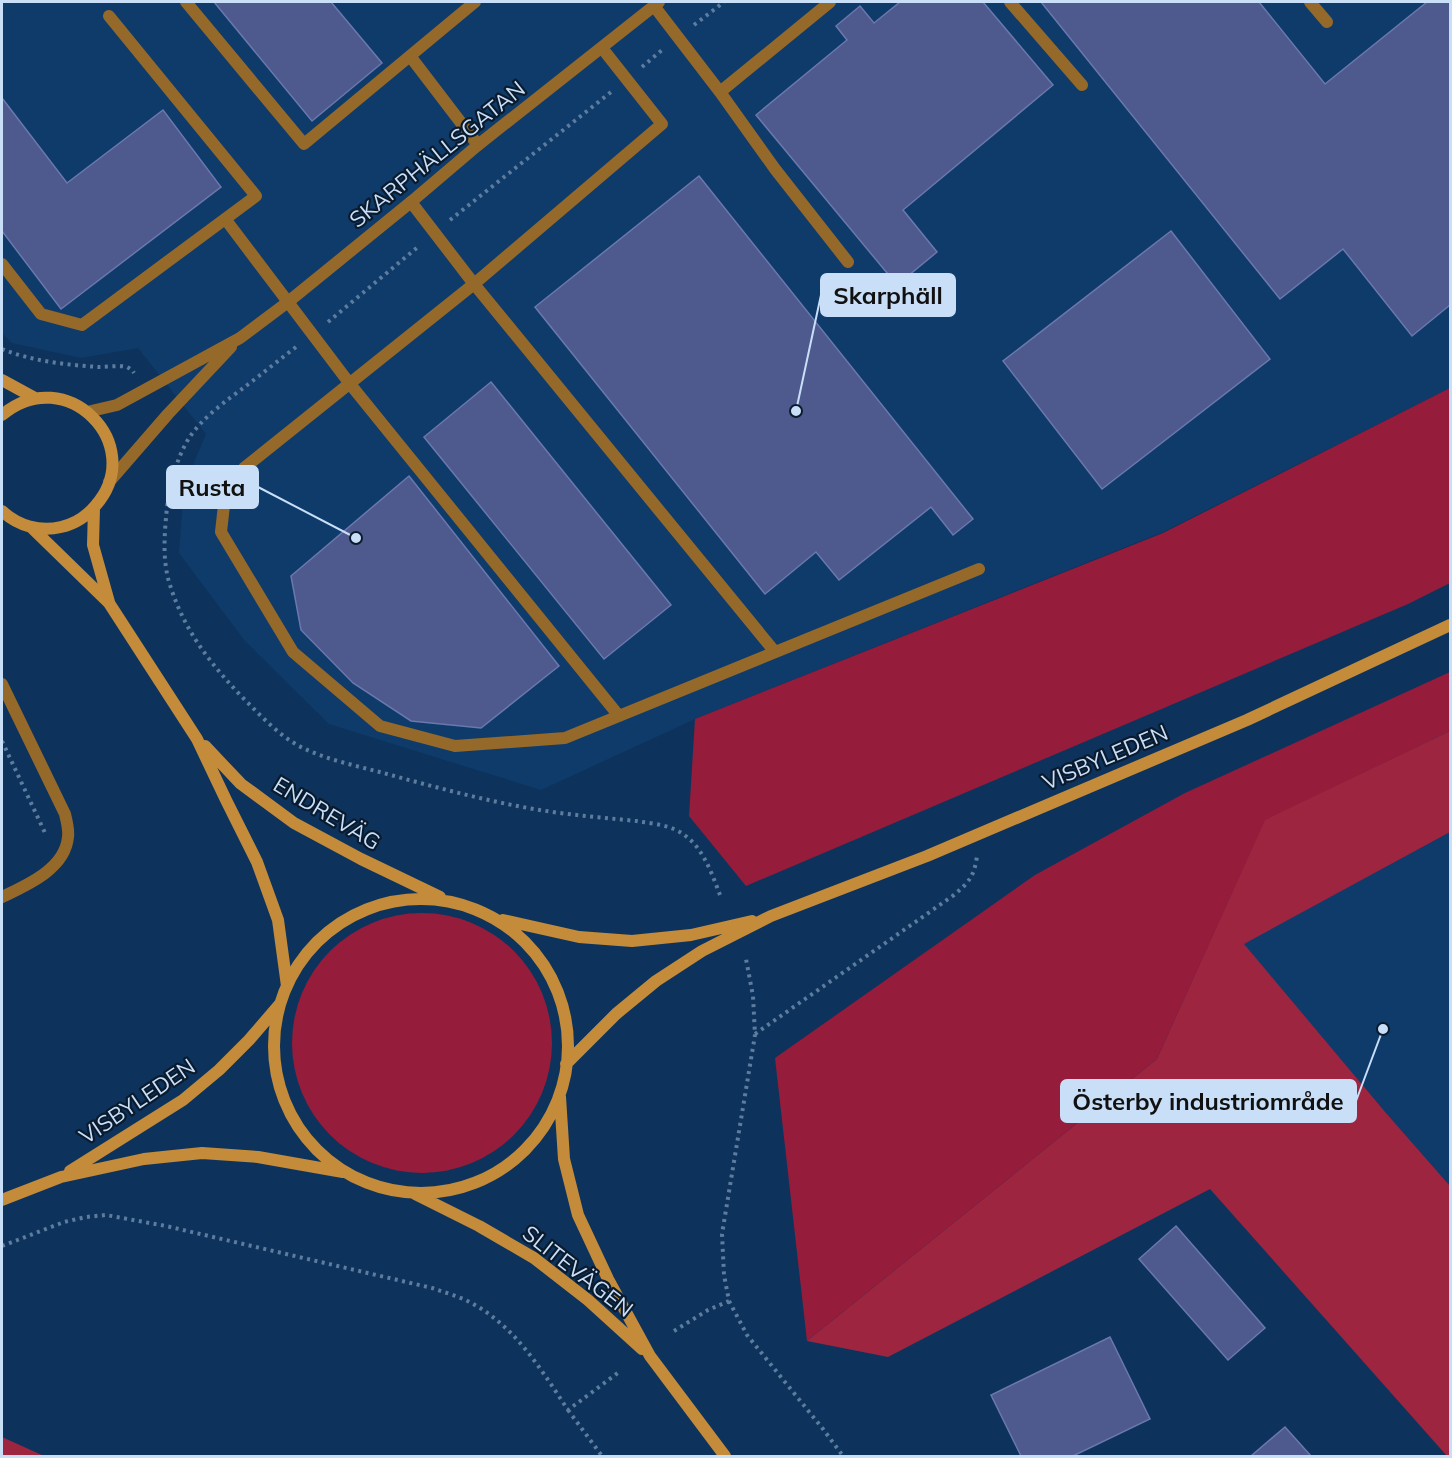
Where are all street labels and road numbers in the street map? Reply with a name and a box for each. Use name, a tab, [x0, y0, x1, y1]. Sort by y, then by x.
street label: SKARPHÄLLSGATAN	[344, 75, 530, 233]
street label: VISBYLEDEN	[1038, 718, 1172, 796]
street label: ENDREVÄG	[268, 770, 386, 856]
street label: VISBYLEDEN	[74, 1052, 200, 1150]
street label: SLITEVÄGEN	[517, 1219, 639, 1323]

